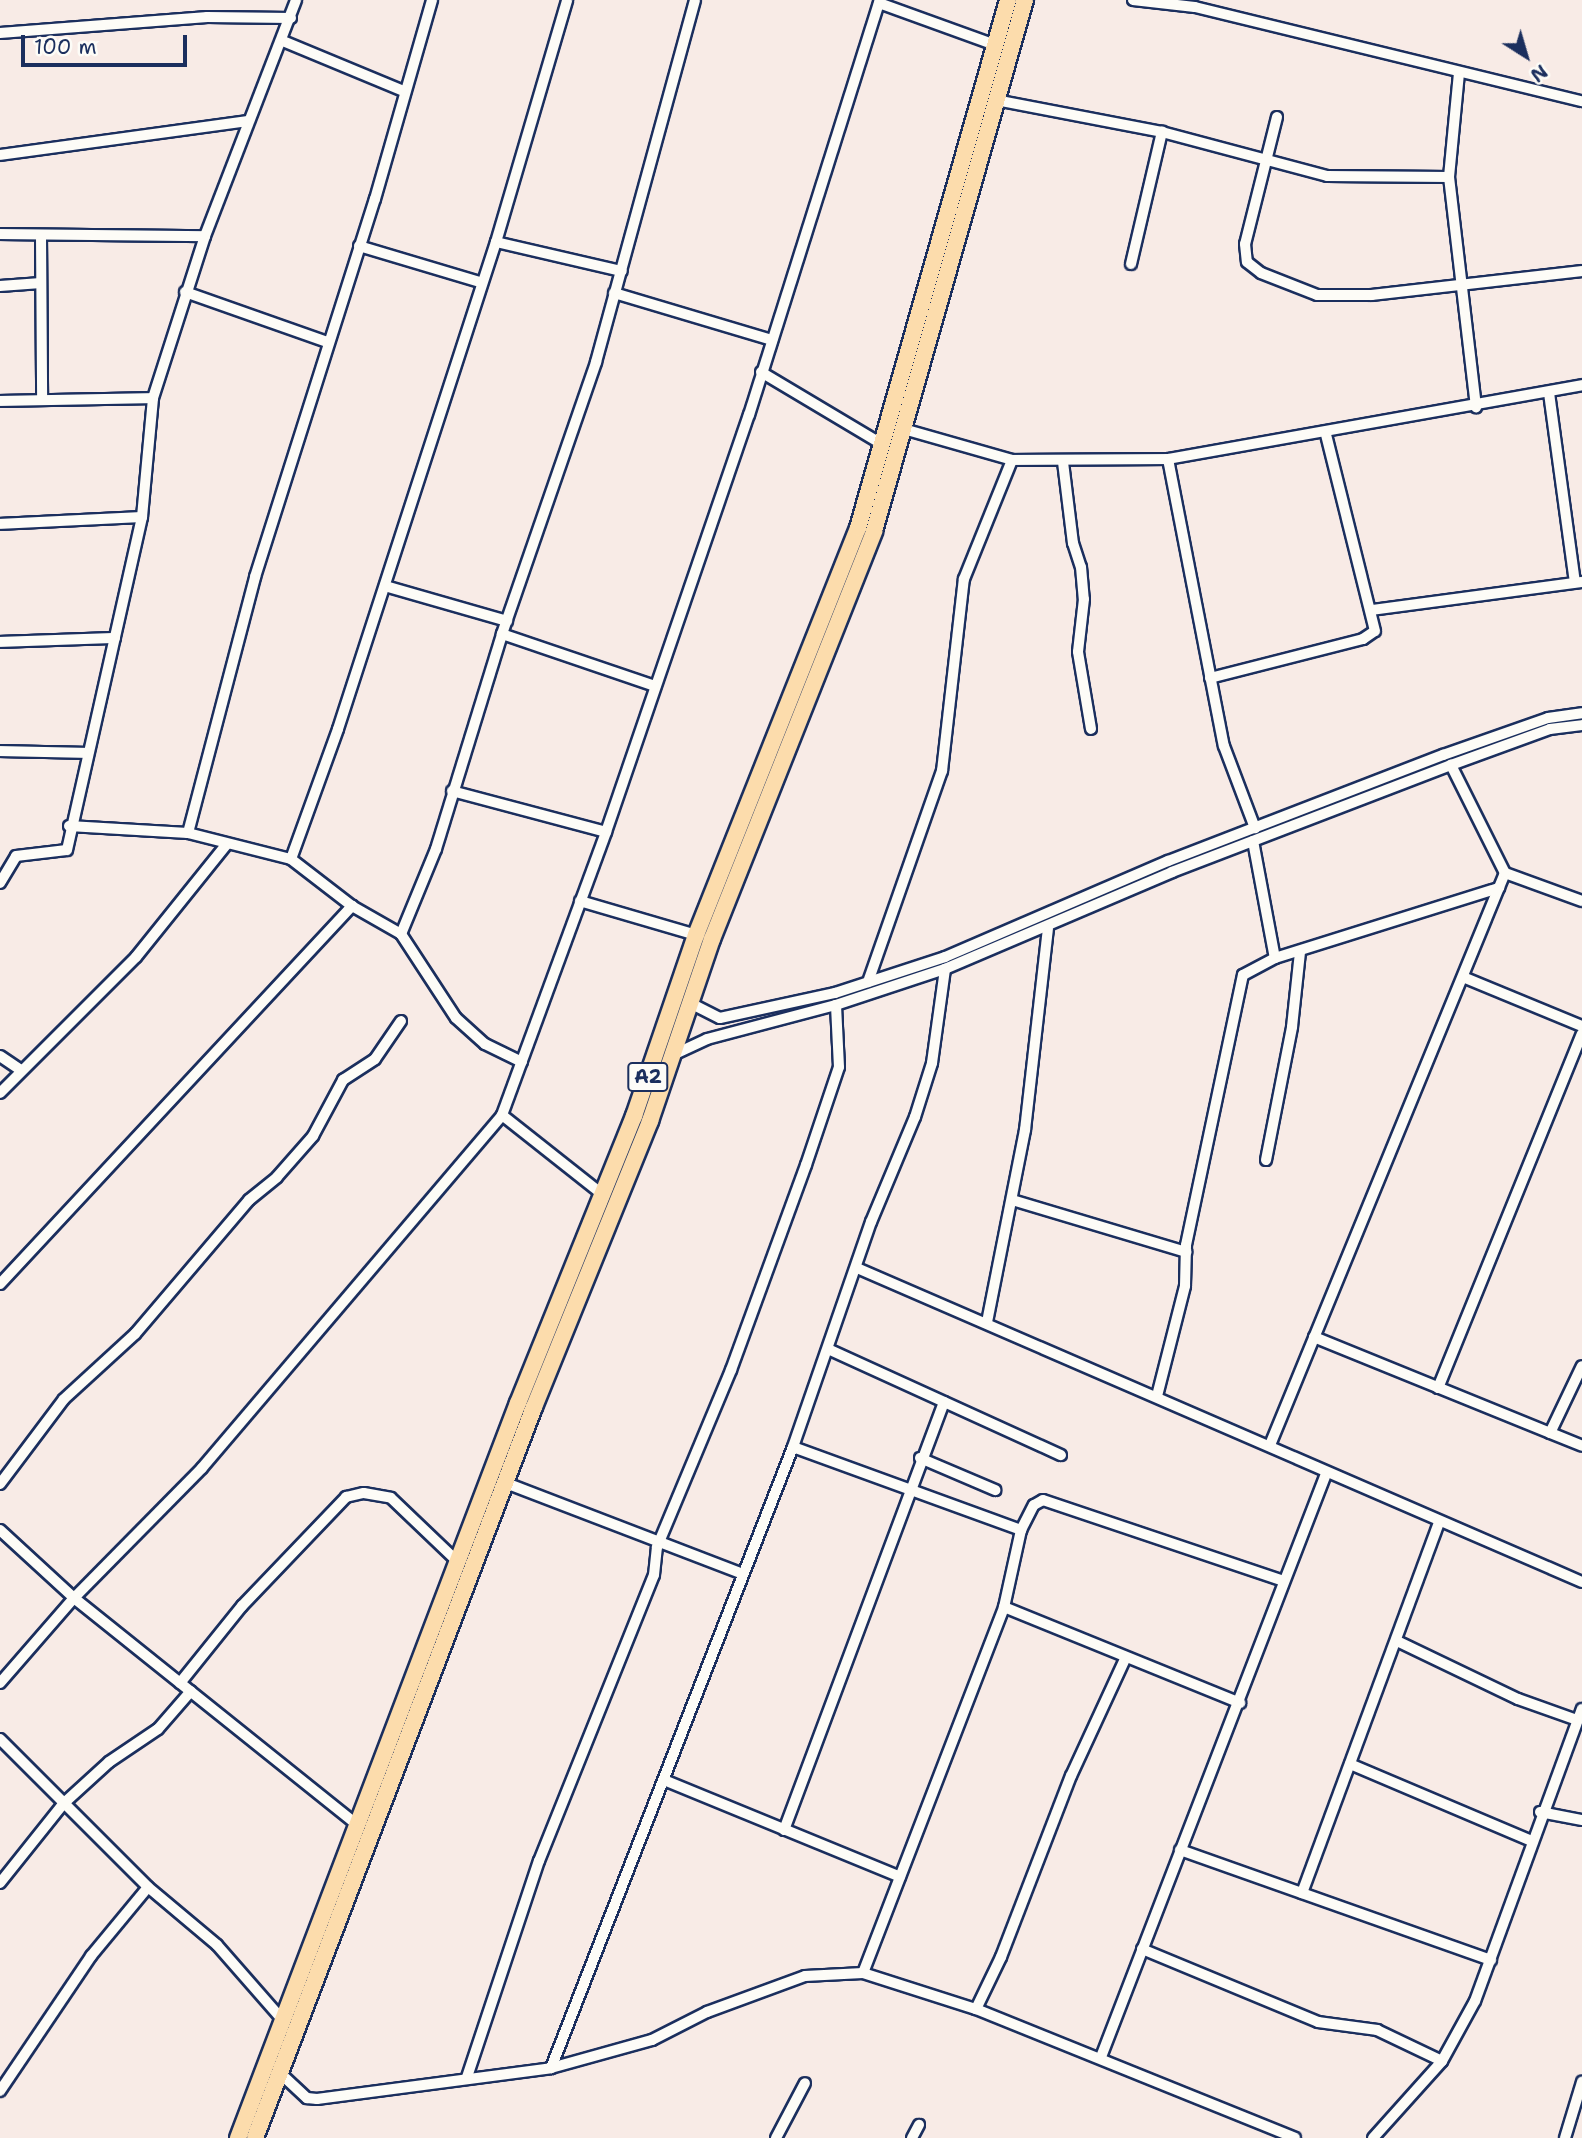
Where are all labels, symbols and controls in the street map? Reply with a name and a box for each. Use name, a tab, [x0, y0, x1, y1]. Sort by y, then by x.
scale bar	[24, 21, 191, 65]
north arrow	[1491, 21, 1561, 91]
text: 100 m	[34, 33, 97, 61]
text: N	[1525, 59, 1552, 88]
road number: A2	[627, 1062, 669, 1092]

